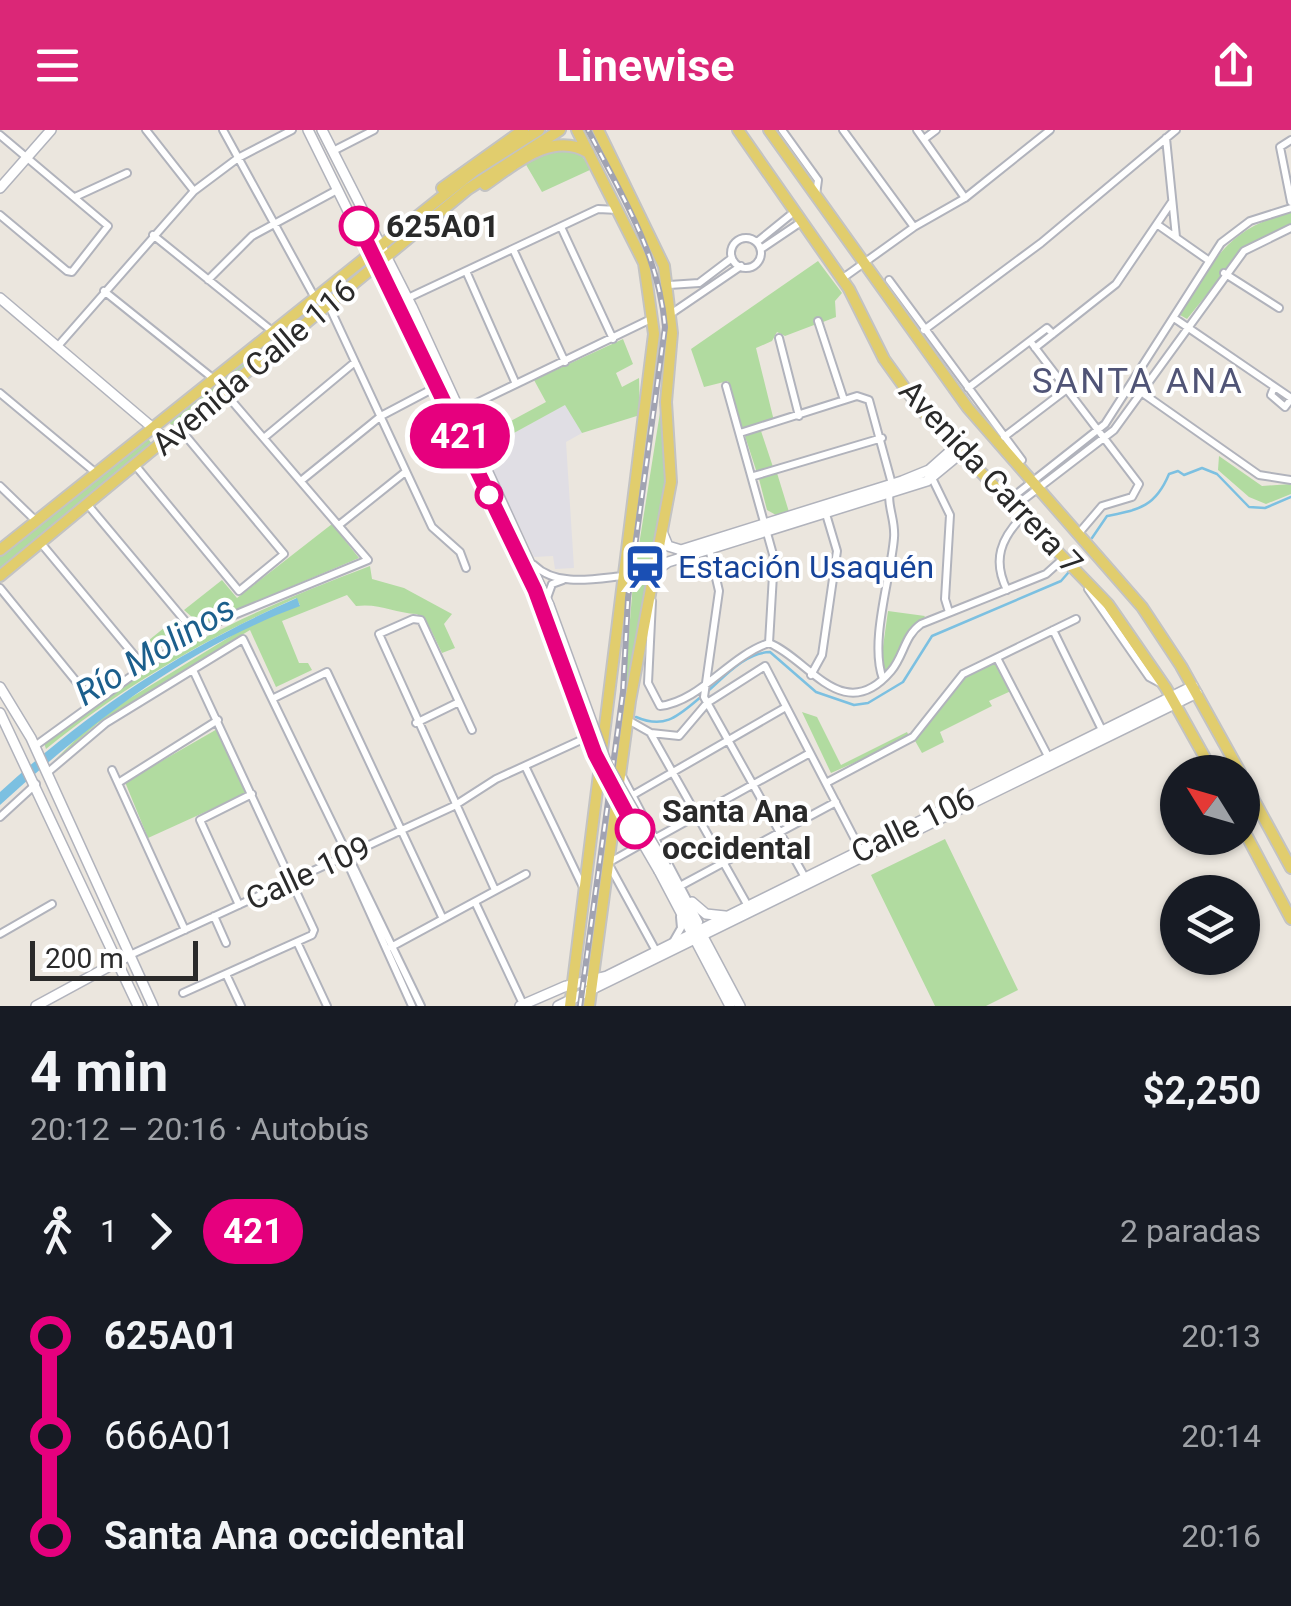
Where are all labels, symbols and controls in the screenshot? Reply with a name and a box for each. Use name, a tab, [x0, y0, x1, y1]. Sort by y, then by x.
icon: menu	[30, 38, 85, 93]
icon: share	[1206, 38, 1261, 93]
text: Linewise	[556, 39, 735, 92]
marker: 625A01	[340, 207, 378, 245]
place label: 625A01	[386, 207, 499, 245]
street label: Avenida Calle 116	[145, 271, 363, 463]
district label: SANTA ANA	[1032, 361, 1244, 402]
street label: Avenida Carrera 7	[891, 372, 1091, 582]
line badge: 421	[402, 404, 518, 468]
text: 421	[430, 416, 490, 457]
unlabelled marker	[476, 482, 502, 508]
station icon: Estación Usaquén	[621, 543, 669, 591]
place label: Estación Usaquén	[678, 548, 934, 586]
water label: Río Molinos	[68, 587, 242, 715]
north arrow	[1160, 755, 1260, 855]
map controls	[1160, 755, 1260, 975]
street label: Calle 106	[845, 779, 981, 871]
place label: Santa Ana occidental	[662, 792, 812, 867]
marker: Santa Ana occidental	[616, 810, 654, 848]
street label: Calle 109	[240, 828, 376, 918]
button: layers	[1160, 875, 1260, 975]
scale bar	[30, 936, 198, 980]
text: 200 m	[45, 942, 124, 975]
text: 4 min	[30, 1040, 168, 1104]
text: $2,250	[1143, 1069, 1261, 1113]
text: 20:12 – 20:16 · Autobús	[30, 1110, 369, 1148]
icon: walk	[30, 1204, 85, 1259]
icon: forward	[133, 1204, 188, 1259]
text: 421	[223, 1211, 283, 1252]
text: 1	[100, 1212, 118, 1250]
text: 2 paradas	[1120, 1212, 1261, 1250]
text: 625A01	[104, 1314, 239, 1358]
text: 20:13	[1181, 1317, 1261, 1355]
text: 666A01	[104, 1414, 236, 1458]
text: 20:14	[1181, 1417, 1261, 1455]
text: Santa Ana occidental	[104, 1514, 465, 1558]
text: 20:16	[1181, 1517, 1261, 1555]

